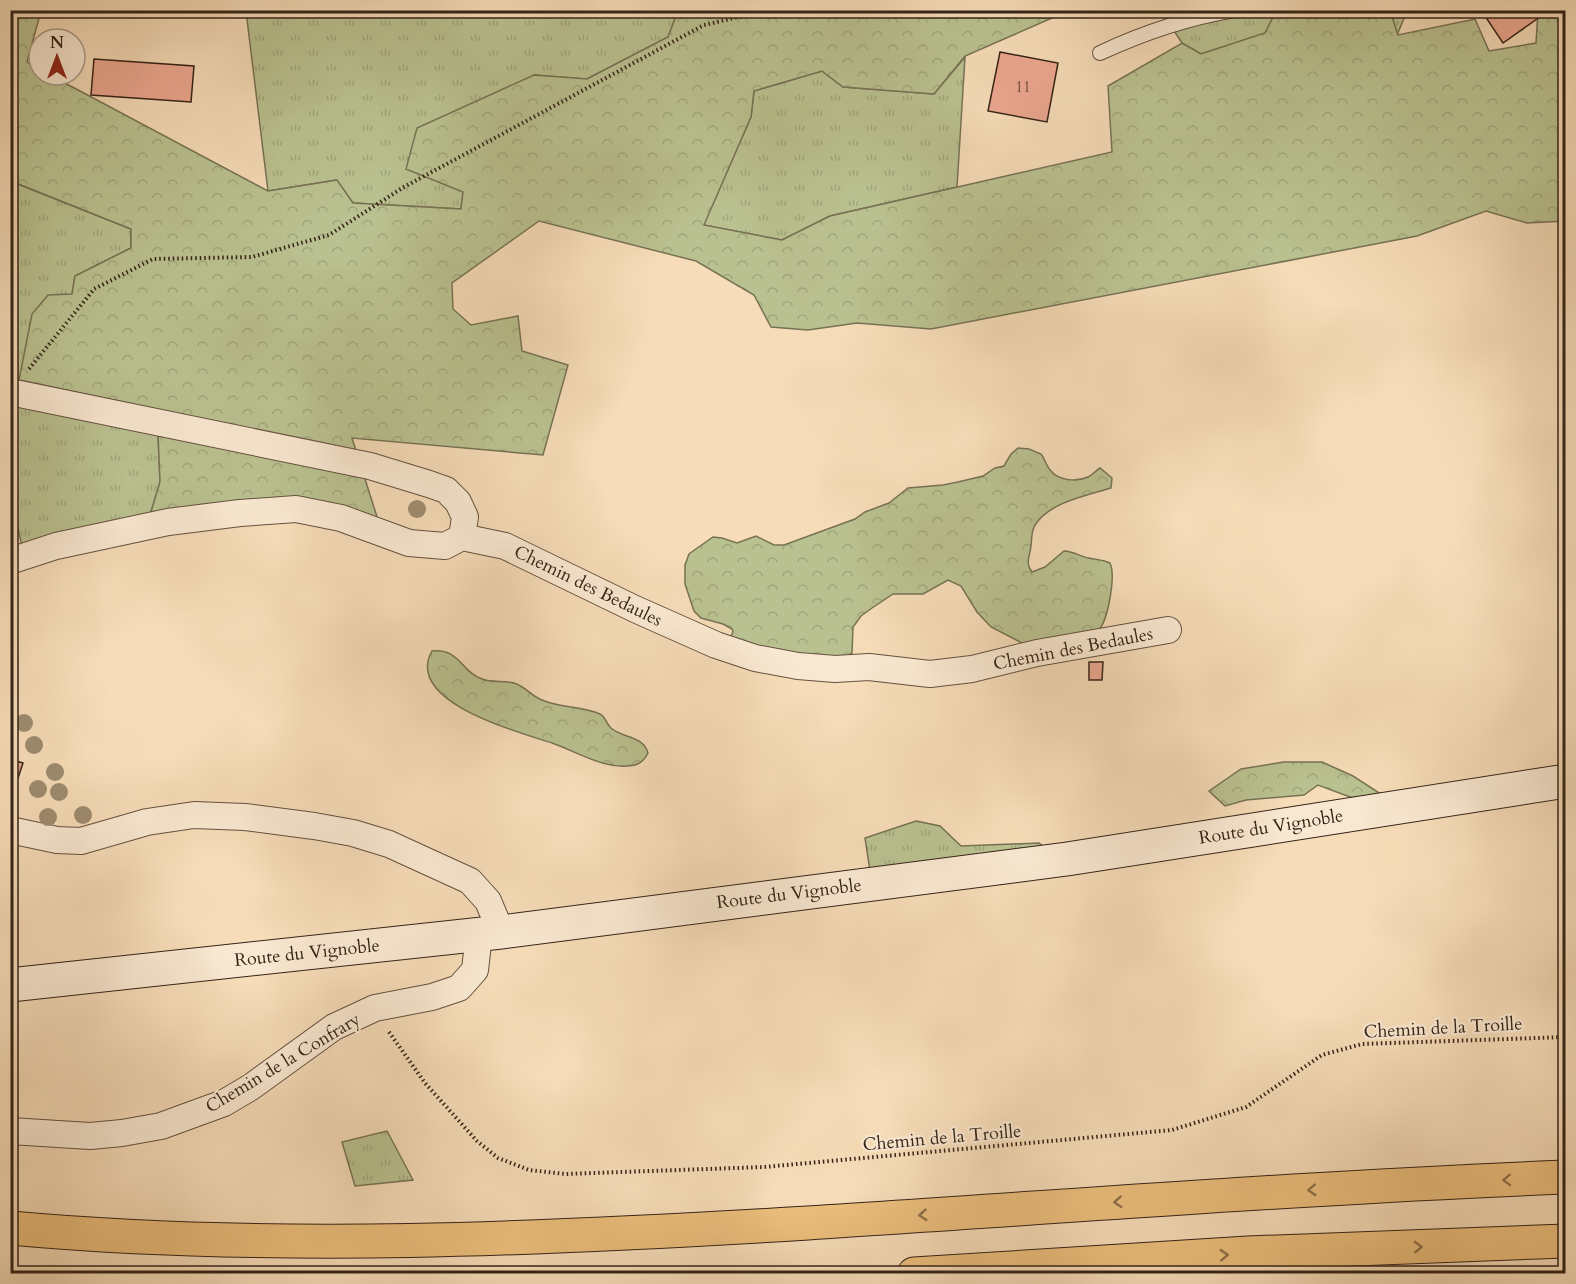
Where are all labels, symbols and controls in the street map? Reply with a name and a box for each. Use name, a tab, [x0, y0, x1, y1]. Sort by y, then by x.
north arrow	[27, 27, 87, 87]
text: N	[50, 32, 64, 54]
house number: 11	[1015, 77, 1031, 97]
street label: Chemin des Bedaules	[510, 539, 666, 633]
street label: Chemin des Bedaules	[991, 621, 1155, 677]
street label: Route du Vignoble	[1197, 803, 1345, 851]
street label: Route du Vignoble	[715, 873, 863, 915]
street label: Route du Vignoble	[233, 933, 381, 973]
street label: Chemin de la Confrary	[201, 1007, 366, 1119]
street label: Chemin de la Troille	[1363, 1011, 1523, 1045]
street label: Chemin de la Troille	[862, 1119, 1022, 1157]
one-way arrow	[1503, 1173, 1512, 1186]
one-way arrow	[1308, 1183, 1317, 1196]
one-way arrow	[1113, 1195, 1122, 1208]
one-way arrow	[919, 1209, 928, 1222]
one-way arrow	[1414, 1240, 1423, 1253]
one-way arrow	[1219, 1248, 1228, 1261]

